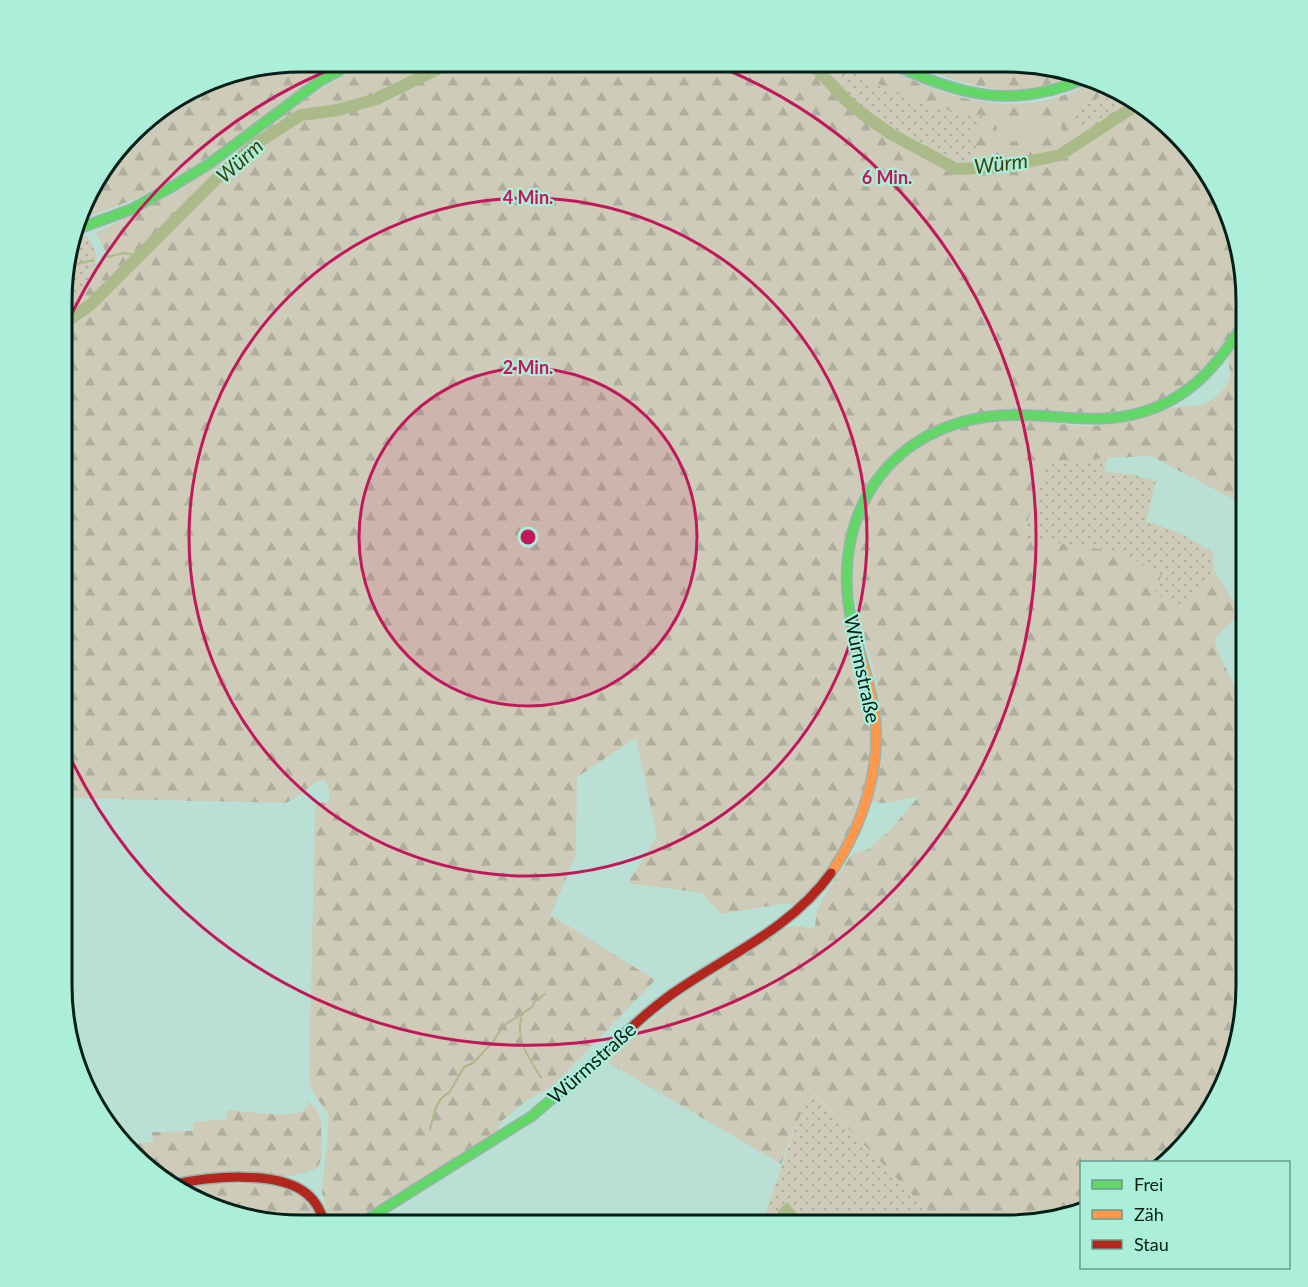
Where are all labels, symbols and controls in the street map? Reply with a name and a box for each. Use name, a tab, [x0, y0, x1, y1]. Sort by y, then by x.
water label: Würm	[211, 132, 267, 187]
water label: Würm	[972, 147, 1029, 178]
text: 6 Min.	[862, 166, 912, 188]
text: 4 Min.	[503, 186, 553, 208]
text: 2 Min.	[503, 356, 553, 378]
centre of rings	[518, 527, 538, 547]
street label: Würmstraße	[840, 613, 886, 725]
street label: Würmstraße	[542, 1017, 640, 1108]
legend	[1080, 1161, 1290, 1269]
text: Frei	[1134, 1173, 1163, 1195]
text: Zäh	[1134, 1203, 1164, 1225]
text: Stau	[1134, 1233, 1169, 1255]

